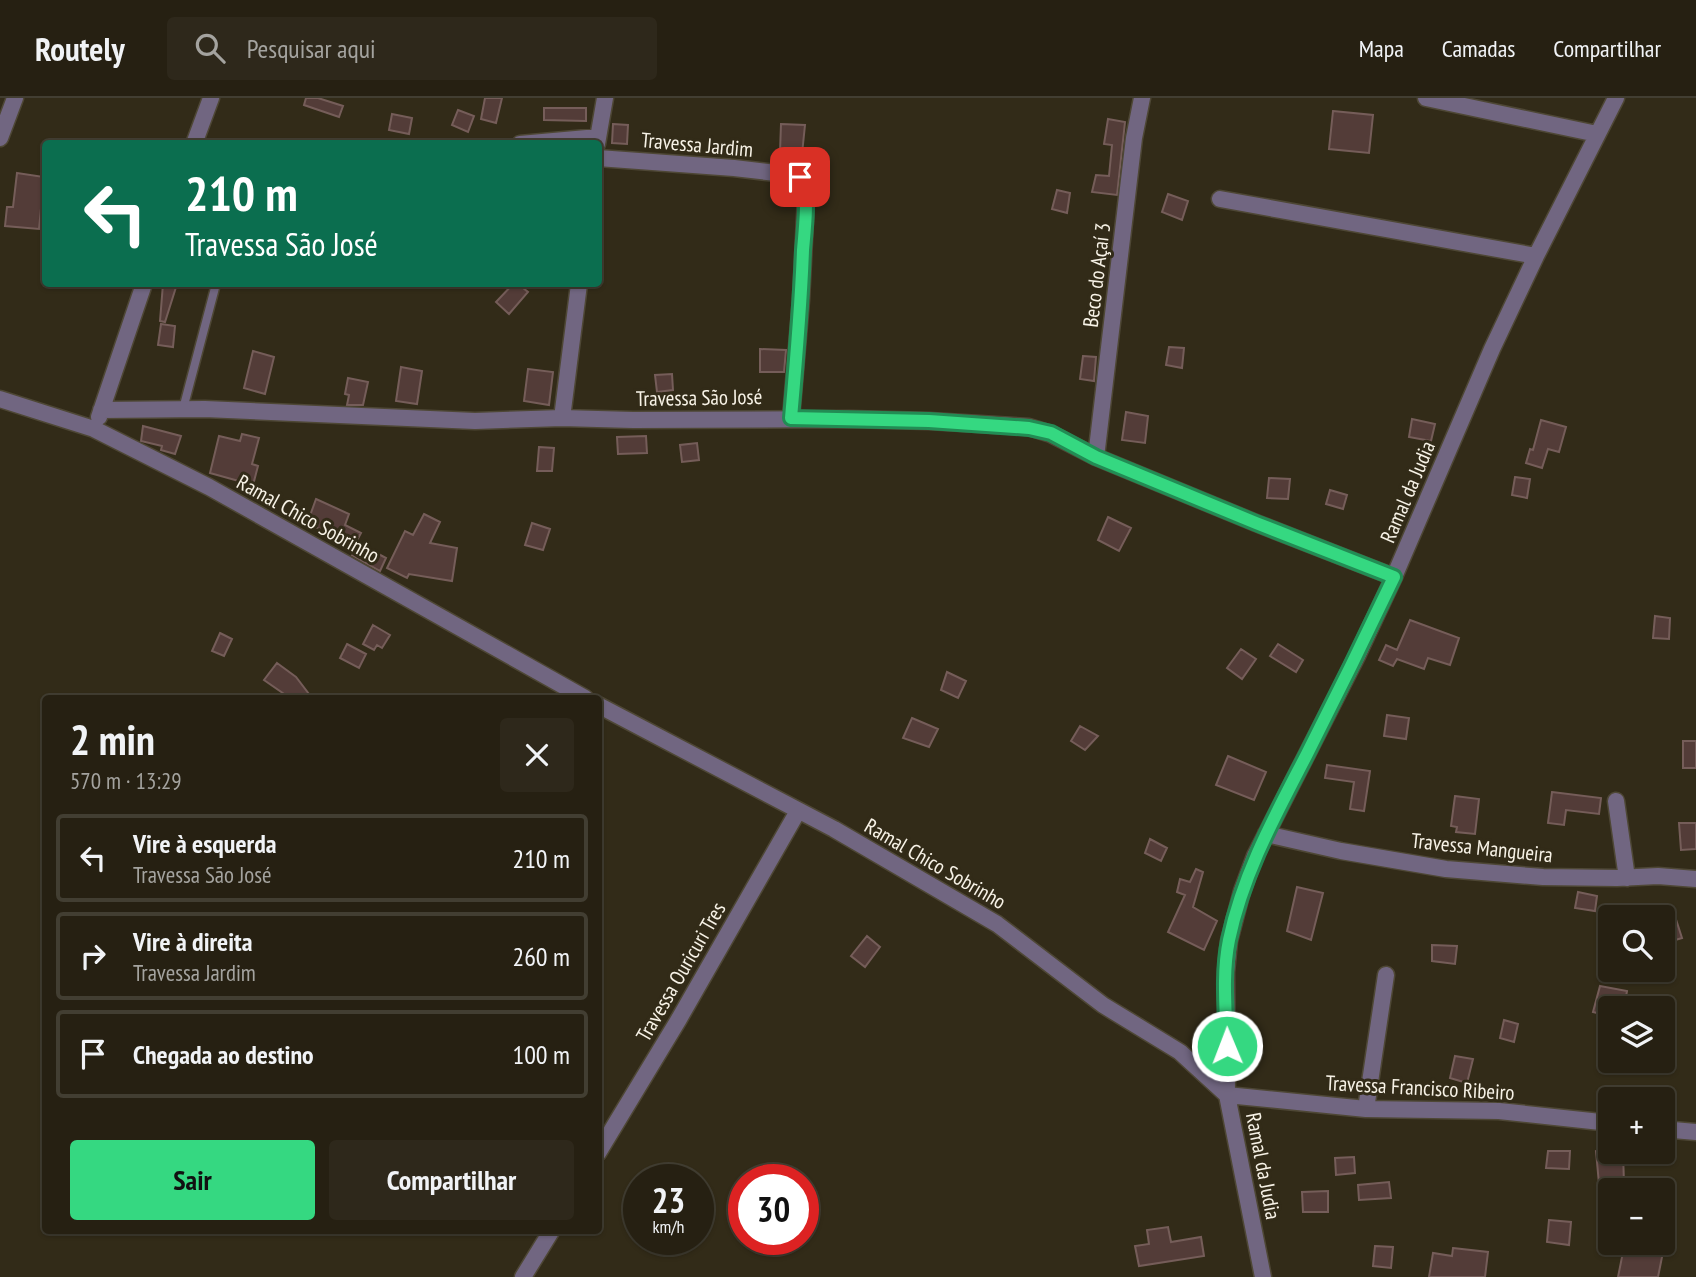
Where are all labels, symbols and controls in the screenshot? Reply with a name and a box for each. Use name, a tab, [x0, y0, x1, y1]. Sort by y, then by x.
search box	[167, 17, 657, 80]
text: Routely	[35, 27, 125, 70]
icon: search	[191, 29, 229, 67]
text: Pesquisar aqui	[247, 32, 376, 65]
text: Mapa	[1359, 33, 1404, 64]
text: Camadas	[1442, 33, 1515, 64]
text: Compartilhar	[1553, 33, 1661, 64]
street label: Travessa Jardim	[640, 126, 754, 163]
pin	[770, 147, 830, 207]
icon: arrive	[781, 158, 819, 196]
text: 210 m	[185, 161, 298, 225]
icon: left	[70, 168, 161, 259]
street label: Beco do Açaí 3	[1077, 221, 1116, 329]
text: Travessa São José	[185, 223, 378, 265]
street label: Travessa São José	[636, 383, 762, 412]
street label: Ramal da Judia	[1374, 437, 1441, 547]
street label: Ramal Chico Sobrinho	[232, 468, 384, 569]
text: 2 min	[70, 712, 155, 767]
button: close	[500, 718, 574, 792]
text: 570 m · 13:29	[70, 766, 182, 795]
street label: Ramal Chico Sobrinho	[860, 812, 1011, 915]
text: Vire à esquerda	[133, 827, 276, 860]
street label: Travessa Mangueira	[1410, 827, 1554, 868]
icon: left	[74, 839, 112, 877]
text: 210 m	[512, 842, 570, 875]
text: Travessa São José	[133, 860, 271, 889]
street label: Travessa Ouricuri Tres	[630, 897, 731, 1046]
map controls	[1598, 905, 1675, 1255]
button: search	[1598, 905, 1675, 982]
text: Vire à direita	[133, 925, 252, 958]
icon: right	[74, 937, 112, 975]
text: 260 m	[512, 940, 570, 973]
text: Travessa Jardim	[133, 958, 256, 987]
button: layers	[1598, 996, 1675, 1073]
position arrow	[1190, 1009, 1264, 1083]
icon: arrive	[74, 1035, 112, 1073]
text: Chegada ao destino	[133, 1038, 314, 1071]
text: 100 m	[512, 1038, 570, 1071]
street label: Travessa Francisco Ribeiro	[1325, 1069, 1515, 1106]
button: +	[1598, 1087, 1675, 1164]
street label: Ramal da Judia	[1240, 1110, 1287, 1222]
button: Sair	[70, 1140, 315, 1220]
button: Compartilhar	[329, 1140, 574, 1220]
speed limit sign: 30	[728, 1164, 819, 1255]
text: 23	[652, 1177, 685, 1223]
button: −	[1598, 1178, 1675, 1255]
text: km/h	[653, 1215, 684, 1238]

